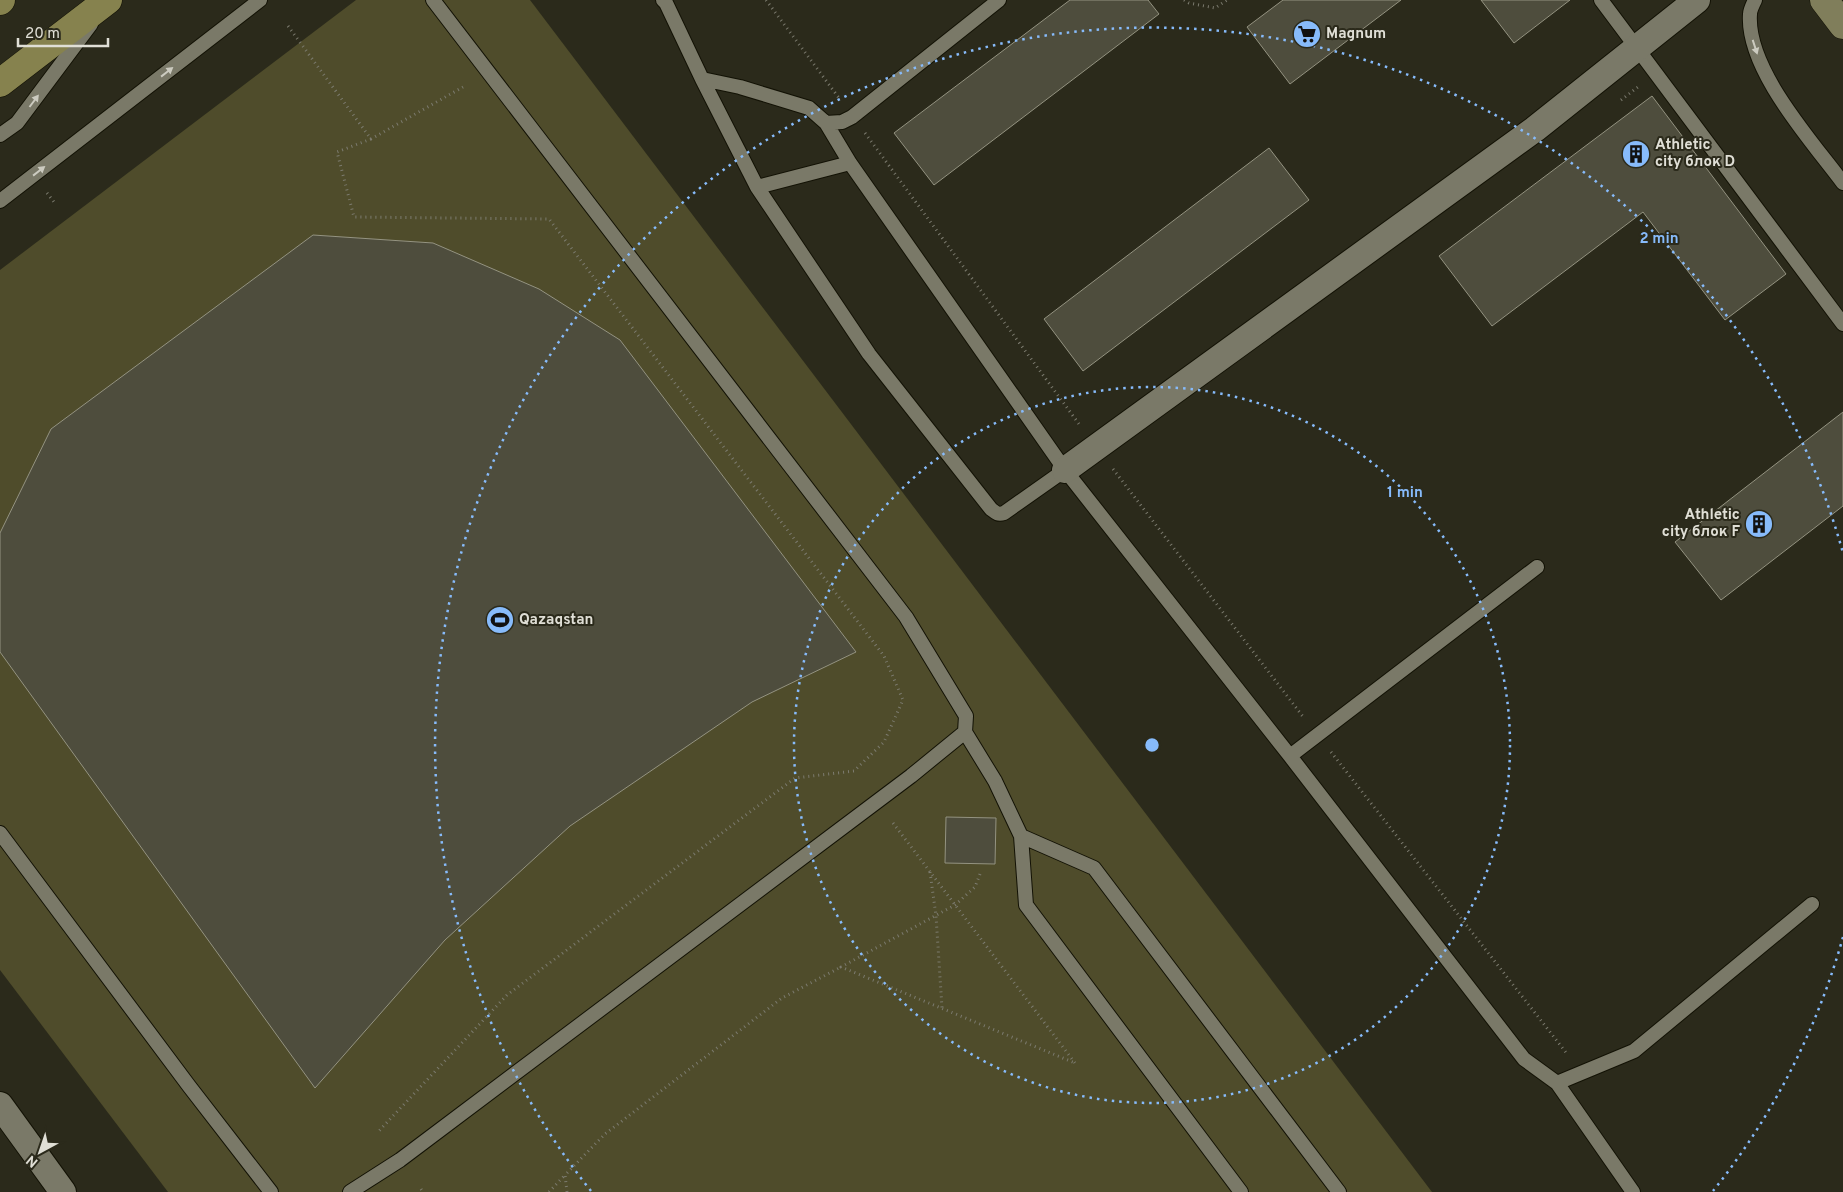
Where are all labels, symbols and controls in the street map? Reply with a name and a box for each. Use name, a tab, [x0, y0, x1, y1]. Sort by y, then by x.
scale bar	[18, 15, 108, 47]
supermarket icon: Magnum	[1292, 19, 1322, 49]
text: 20 m	[25, 25, 60, 44]
place label: Magnum	[1326, 25, 1386, 44]
one-way arrow	[1751, 40, 1759, 55]
one-way arrow	[160, 67, 174, 77]
one-way arrow	[28, 95, 39, 108]
place label: Athletic city блок D	[1655, 136, 1735, 172]
building icon: Athletic city блок D	[1621, 139, 1651, 169]
one-way arrow	[32, 166, 45, 177]
text: 2 min	[1639, 230, 1679, 249]
text: 1 min	[1387, 484, 1423, 503]
place label: Athletic city блок F	[1662, 506, 1740, 542]
building icon: Athletic city блок F	[1744, 509, 1774, 539]
sports icon: Qazaqstan	[485, 605, 515, 635]
place label: Qazaqstan	[519, 611, 593, 630]
centre of rings	[1143, 736, 1161, 754]
north arrow	[15, 1127, 65, 1177]
text: N	[23, 1151, 42, 1171]

